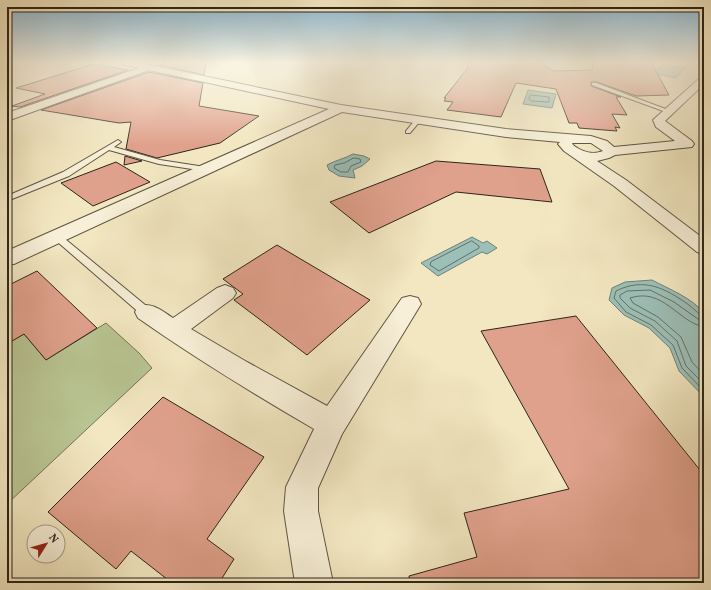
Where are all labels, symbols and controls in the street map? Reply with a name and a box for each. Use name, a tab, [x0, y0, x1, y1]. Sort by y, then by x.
north arrow	[26, 524, 66, 564]
text: N	[44, 531, 61, 547]

